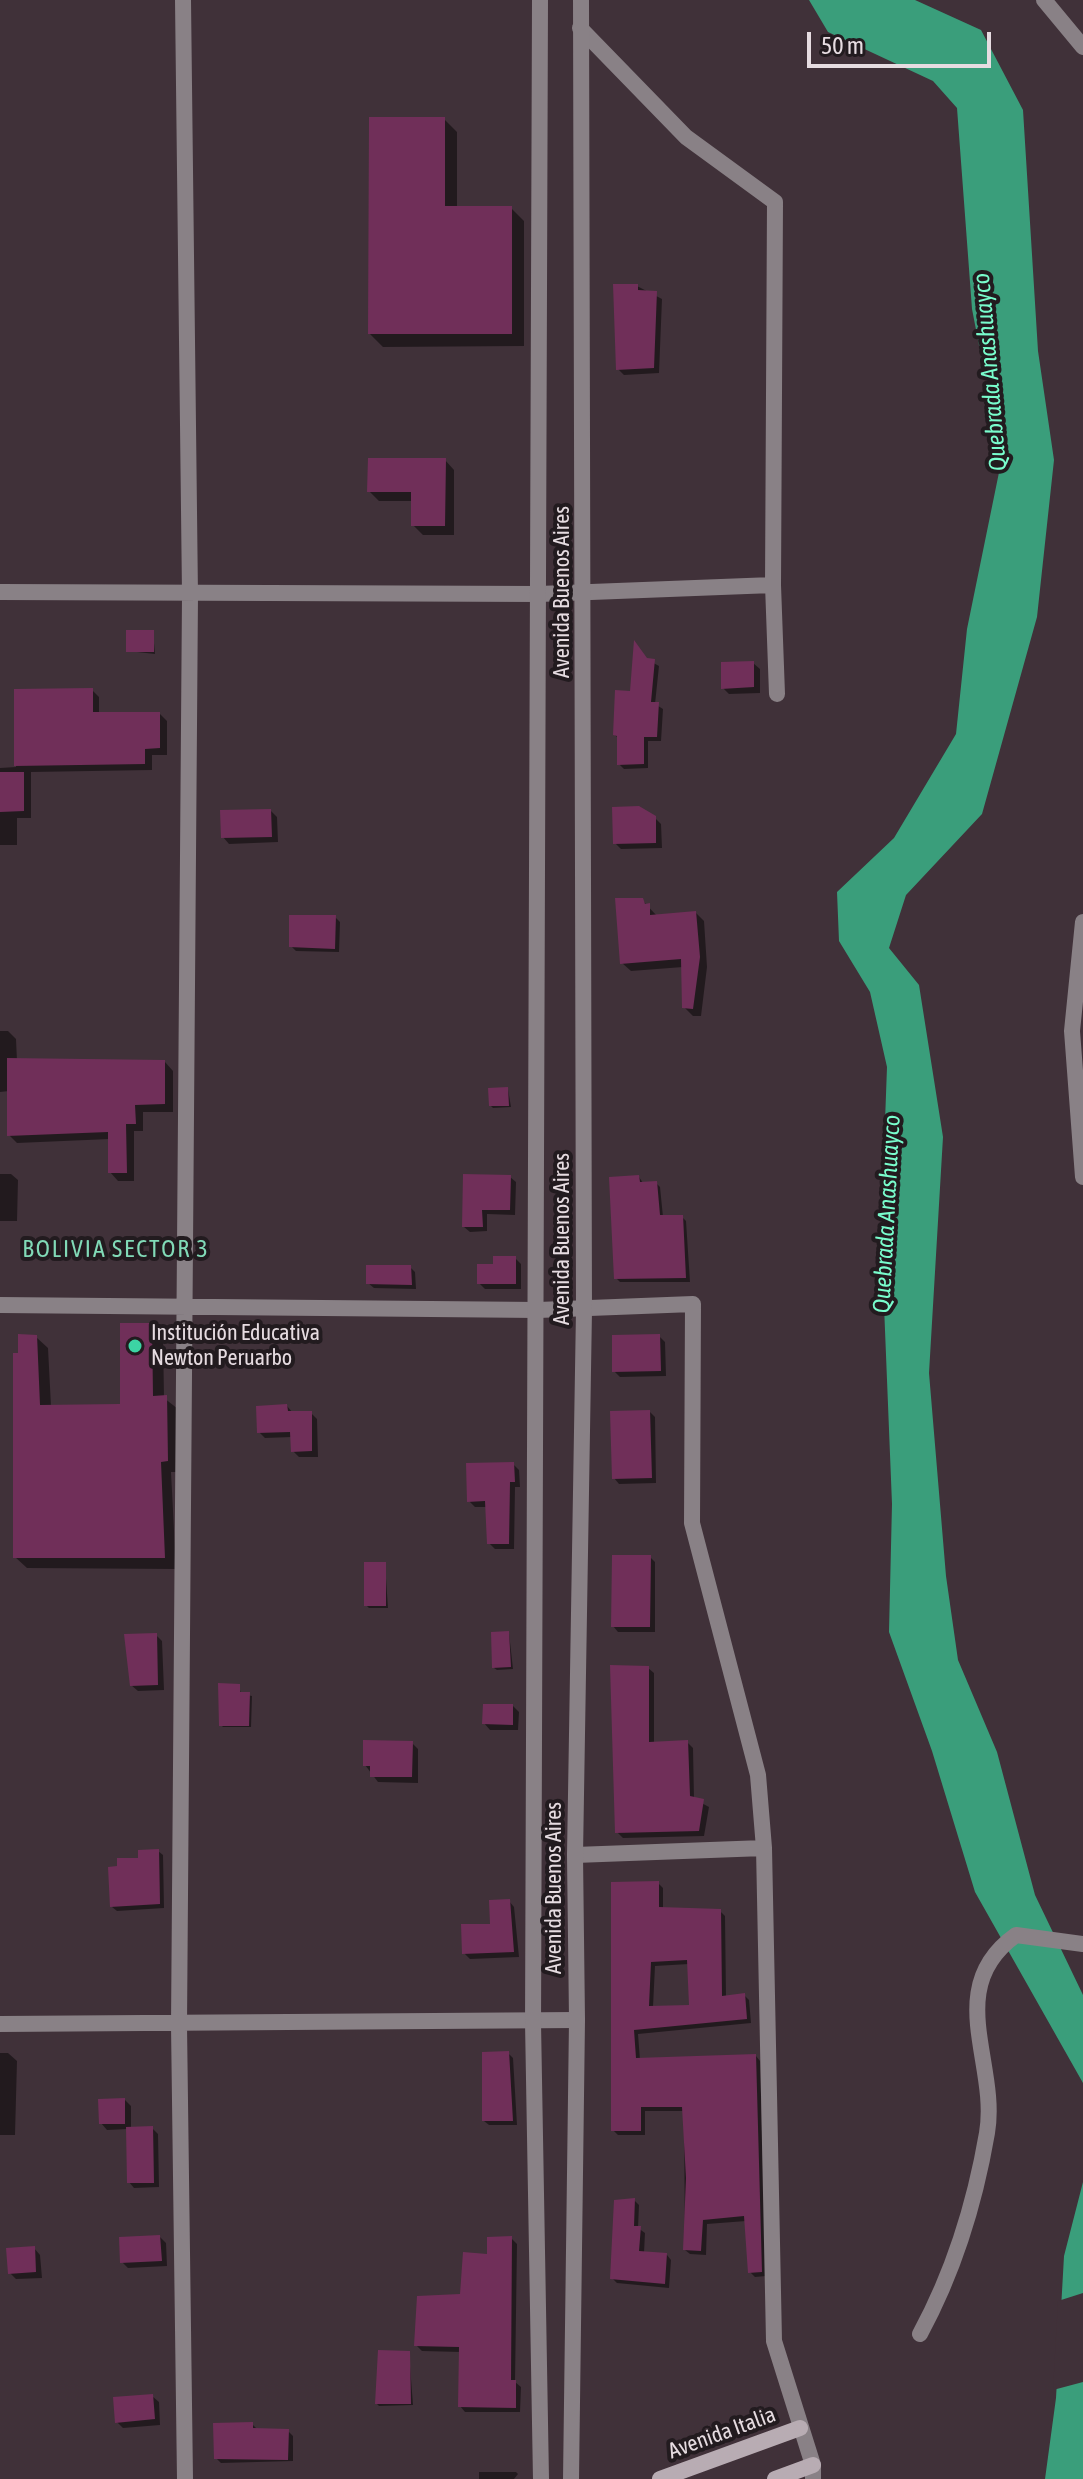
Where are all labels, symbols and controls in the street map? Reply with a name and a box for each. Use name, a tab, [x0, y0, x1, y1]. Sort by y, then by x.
scale bar	[811, 16, 995, 66]
text: 50 m	[821, 32, 864, 59]
water label: Quebrada Anashuayco	[967, 272, 1013, 472]
street label: Avenida Buenos Aires	[549, 506, 575, 678]
water label: Quebrada Anashuayco	[867, 1114, 907, 1314]
street label: Avenida Buenos Aires	[549, 1153, 575, 1325]
district label: BOLIVIA SECTOR 3	[22, 1235, 210, 1263]
place label: Institución Educativa Newton Peruarbo	[151, 1320, 320, 1372]
marker: Institución Educativa Newton Peruarbo	[126, 1337, 144, 1355]
street label: Avenida Buenos Aires	[541, 1802, 567, 1974]
street label: Avenida Italia	[665, 2401, 779, 2465]

